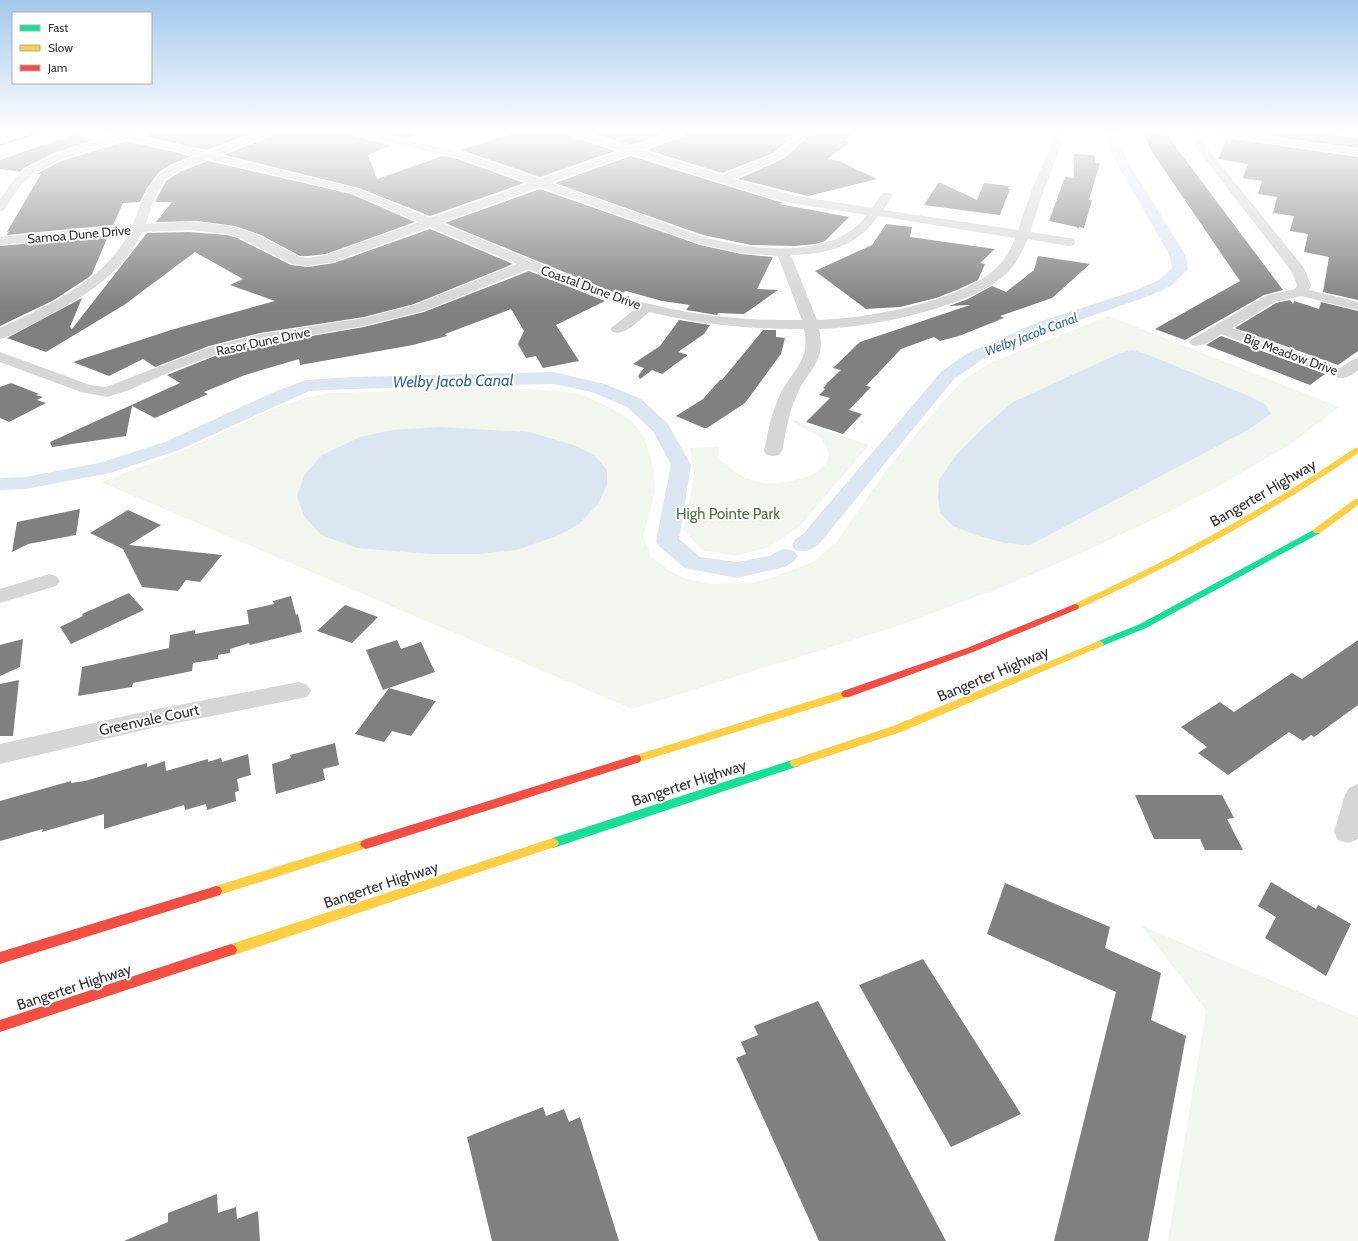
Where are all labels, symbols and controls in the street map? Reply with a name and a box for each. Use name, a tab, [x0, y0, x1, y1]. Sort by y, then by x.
legend	[12, 12, 152, 84]
text: Fast	[48, 20, 68, 35]
text: Slow	[48, 40, 73, 55]
text: Jam	[47, 60, 67, 75]
street label: Samoa Dune Drive	[27, 221, 132, 246]
street label: Coastal Dune Drive	[539, 261, 644, 313]
water label: Welby Jacob Canal	[982, 309, 1080, 359]
street label: Rasor Dune Drive	[214, 323, 312, 359]
street label: Big Meadow Drive	[1242, 330, 1341, 379]
water label: Welby Jacob Canal	[392, 370, 514, 392]
street label: Bangerter Highway	[1207, 455, 1320, 531]
park label: High Pointe Park	[676, 505, 780, 523]
street label: Bangerter Highway	[934, 642, 1052, 706]
street label: Greenvale Court	[97, 701, 201, 739]
street label: Bangerter Highway	[629, 756, 749, 810]
street label: Bangerter Highway	[321, 858, 441, 912]
street label: Bangerter Highway	[14, 960, 134, 1014]

